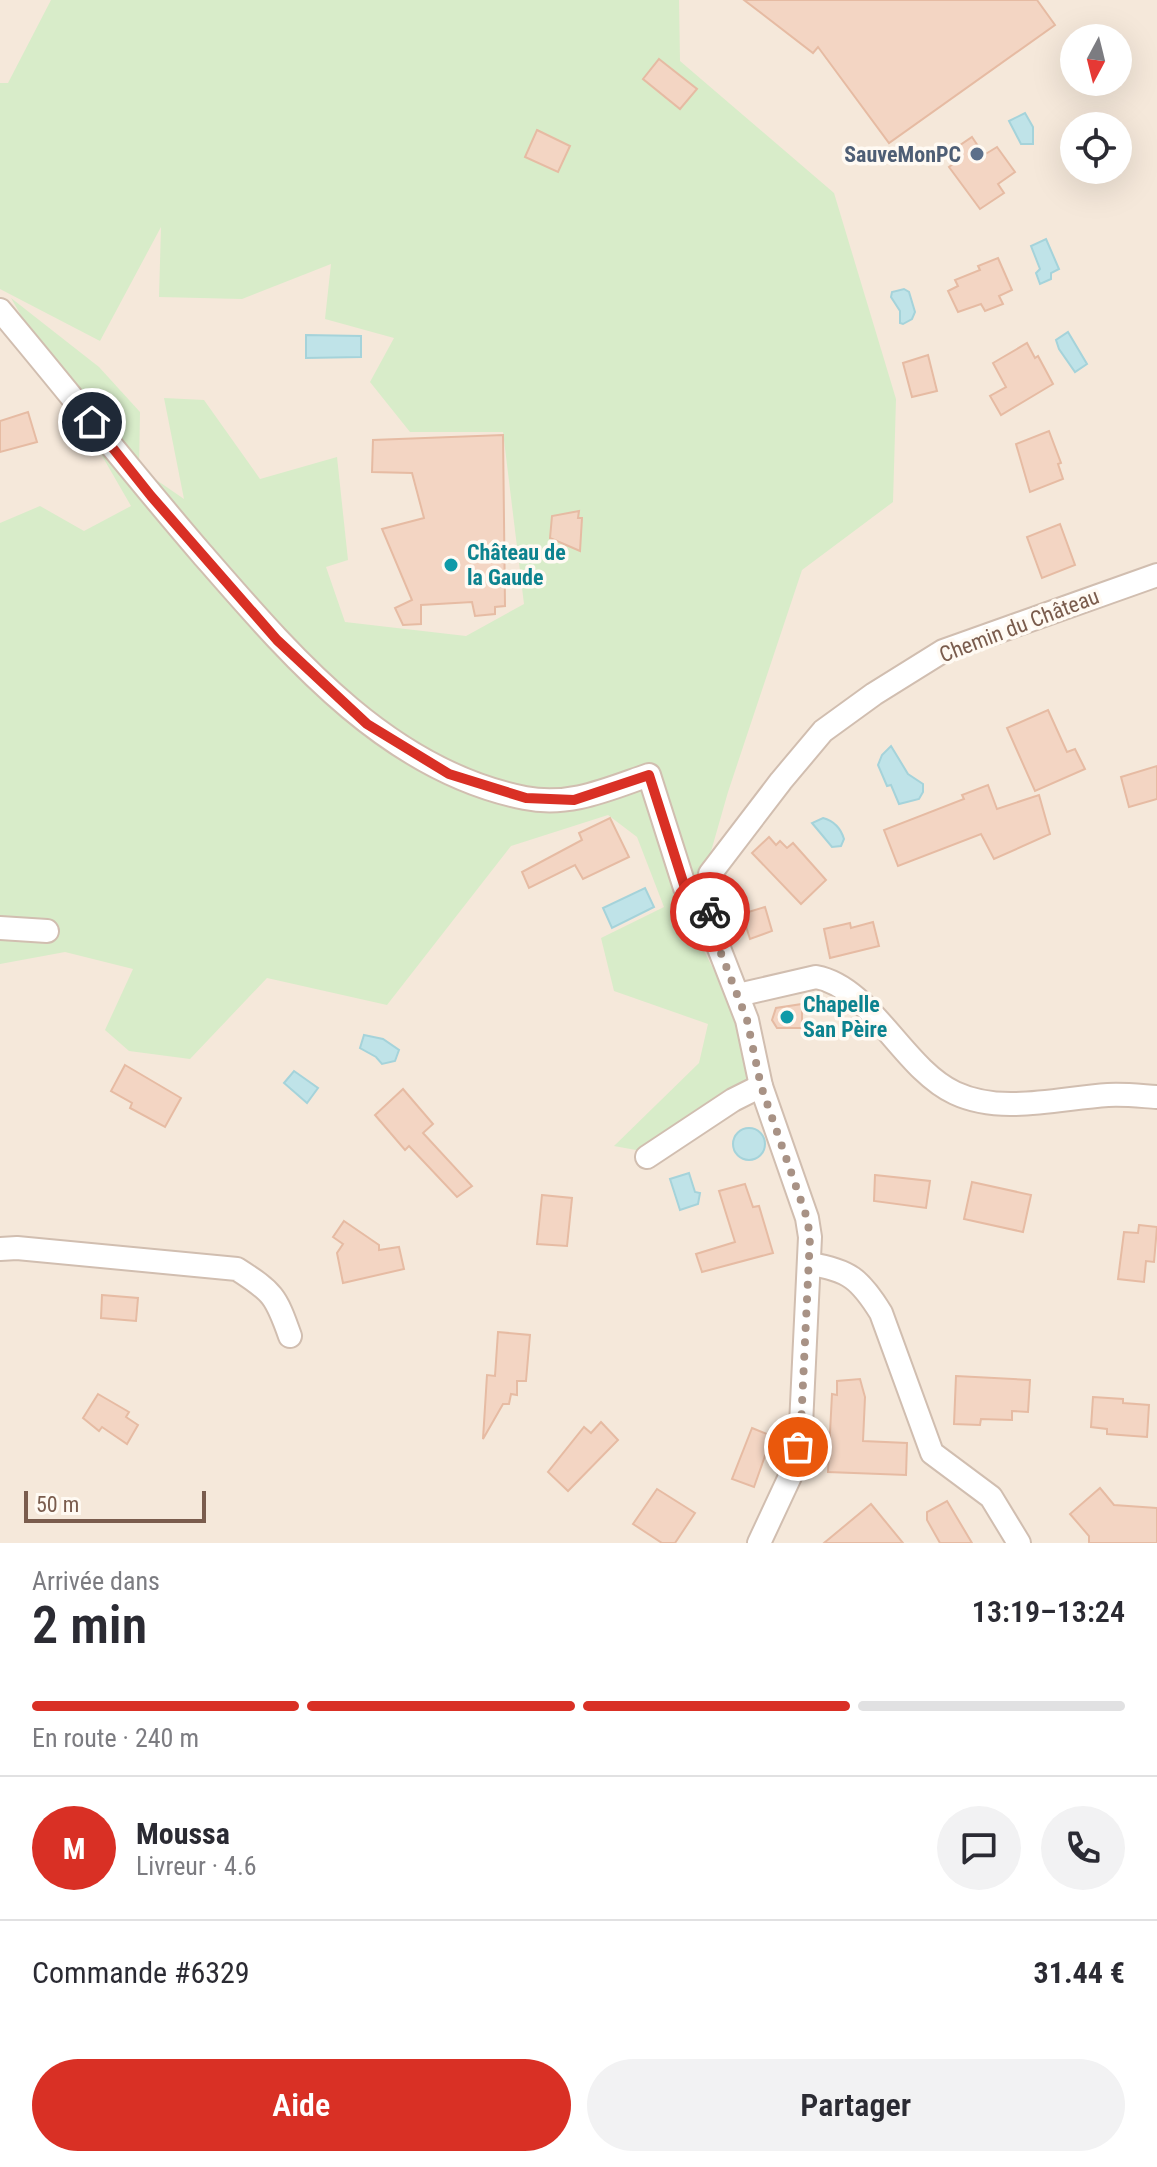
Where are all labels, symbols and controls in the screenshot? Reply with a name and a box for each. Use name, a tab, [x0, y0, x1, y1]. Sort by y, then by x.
north arrow	[1060, 24, 1132, 96]
map controls	[1060, 24, 1132, 184]
button: locate	[1060, 112, 1132, 184]
place label: SauveMonPC	[844, 142, 961, 167]
marker: SauveMonPC	[968, 145, 986, 163]
pin	[58, 388, 126, 456]
icon: home	[70, 400, 114, 444]
place label: Château de la Gaude	[467, 540, 566, 590]
marker: Château de la Gaude	[442, 556, 460, 574]
street label: Chemin du Château	[936, 584, 1103, 667]
courier	[670, 872, 750, 952]
icon: bike	[688, 890, 732, 934]
place label: Chapelle San Pèire	[803, 992, 887, 1042]
marker: Chapelle San Pèire	[778, 1008, 796, 1026]
pin	[764, 1413, 832, 1481]
icon: bag	[776, 1425, 820, 1469]
scale bar	[24, 1487, 206, 1523]
text: 50 m	[36, 1492, 79, 1517]
text: Arrivée dans	[32, 1566, 160, 1596]
text: 13:19–13:24	[972, 1594, 1125, 1629]
text: 2 min	[32, 1595, 147, 1656]
text: En route · 240 m	[32, 1723, 199, 1753]
button: chat	[937, 1806, 1021, 1890]
button: phone	[1041, 1806, 1125, 1890]
text: Moussa	[136, 1816, 230, 1851]
text: M	[63, 1831, 85, 1866]
text: Livreur · 4.6	[136, 1851, 257, 1881]
text: Commande #6329	[32, 1955, 250, 1990]
text: 31.44 €	[1034, 1955, 1125, 1990]
button: Aide	[32, 2059, 571, 2151]
button: Partager	[587, 2059, 1125, 2151]

